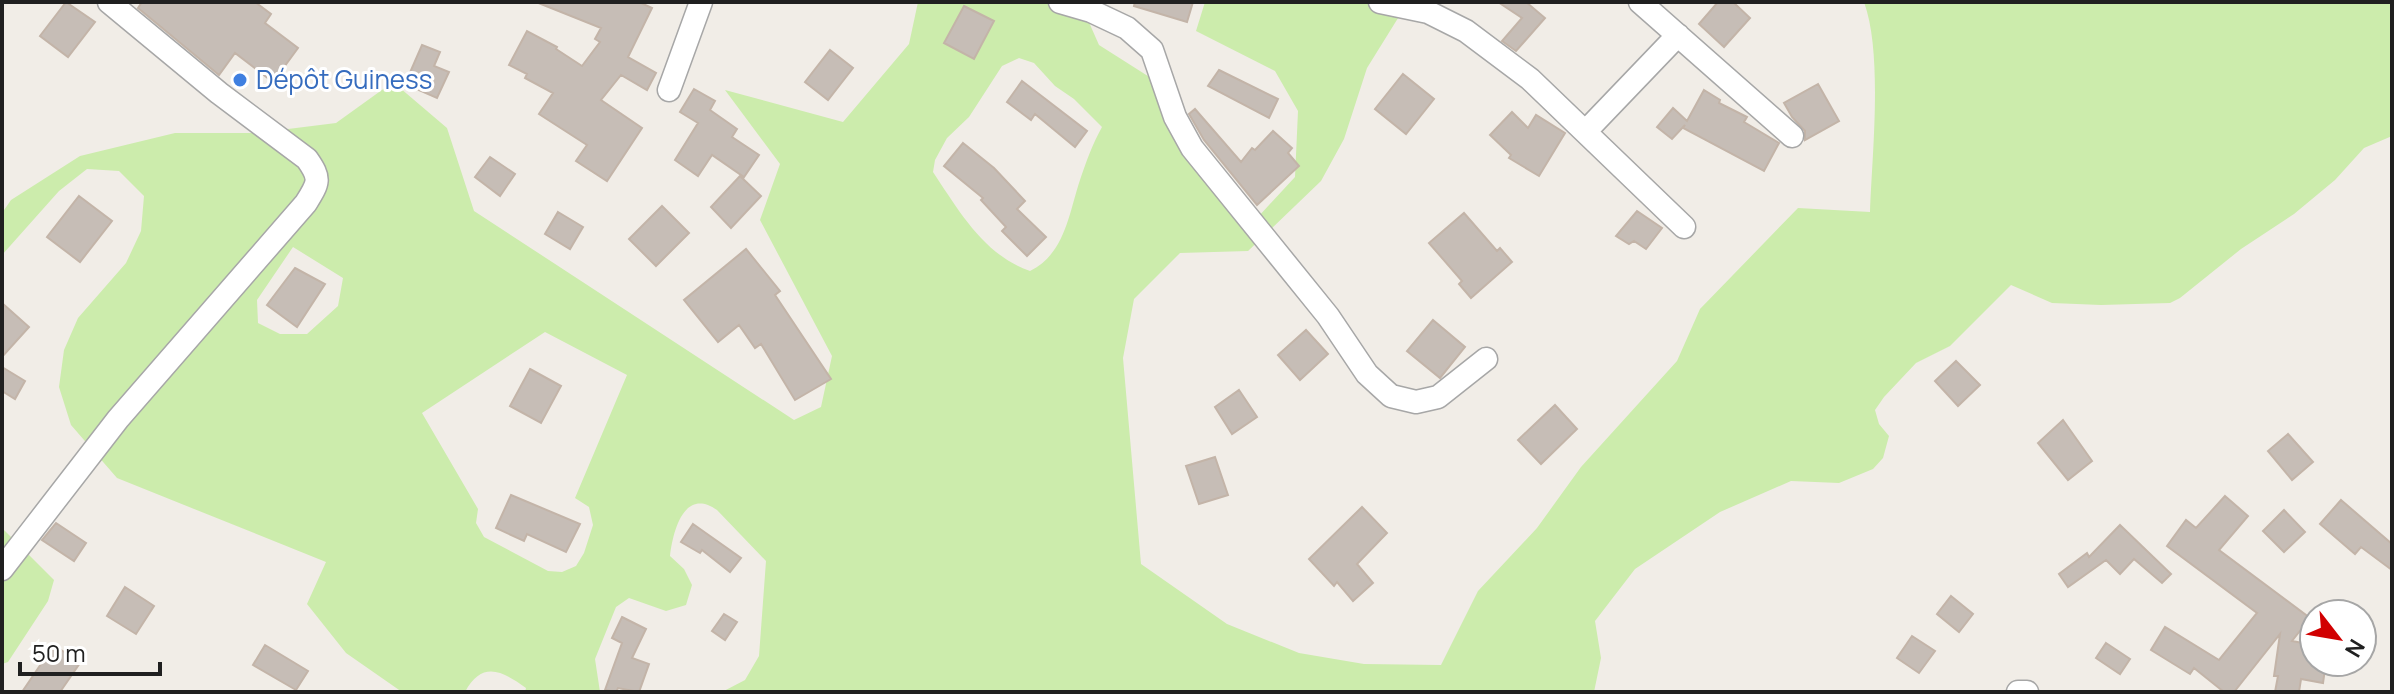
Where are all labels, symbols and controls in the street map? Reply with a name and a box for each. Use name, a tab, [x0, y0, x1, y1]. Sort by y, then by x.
place label: Dépôt Guiness	[256, 61, 432, 97]
marker: Dépôt Guiness	[231, 71, 249, 89]
north arrow	[2298, 598, 2378, 678]
scale bar	[20, 626, 160, 676]
text: N	[2338, 634, 2372, 663]
text: 50 m	[32, 636, 86, 669]

